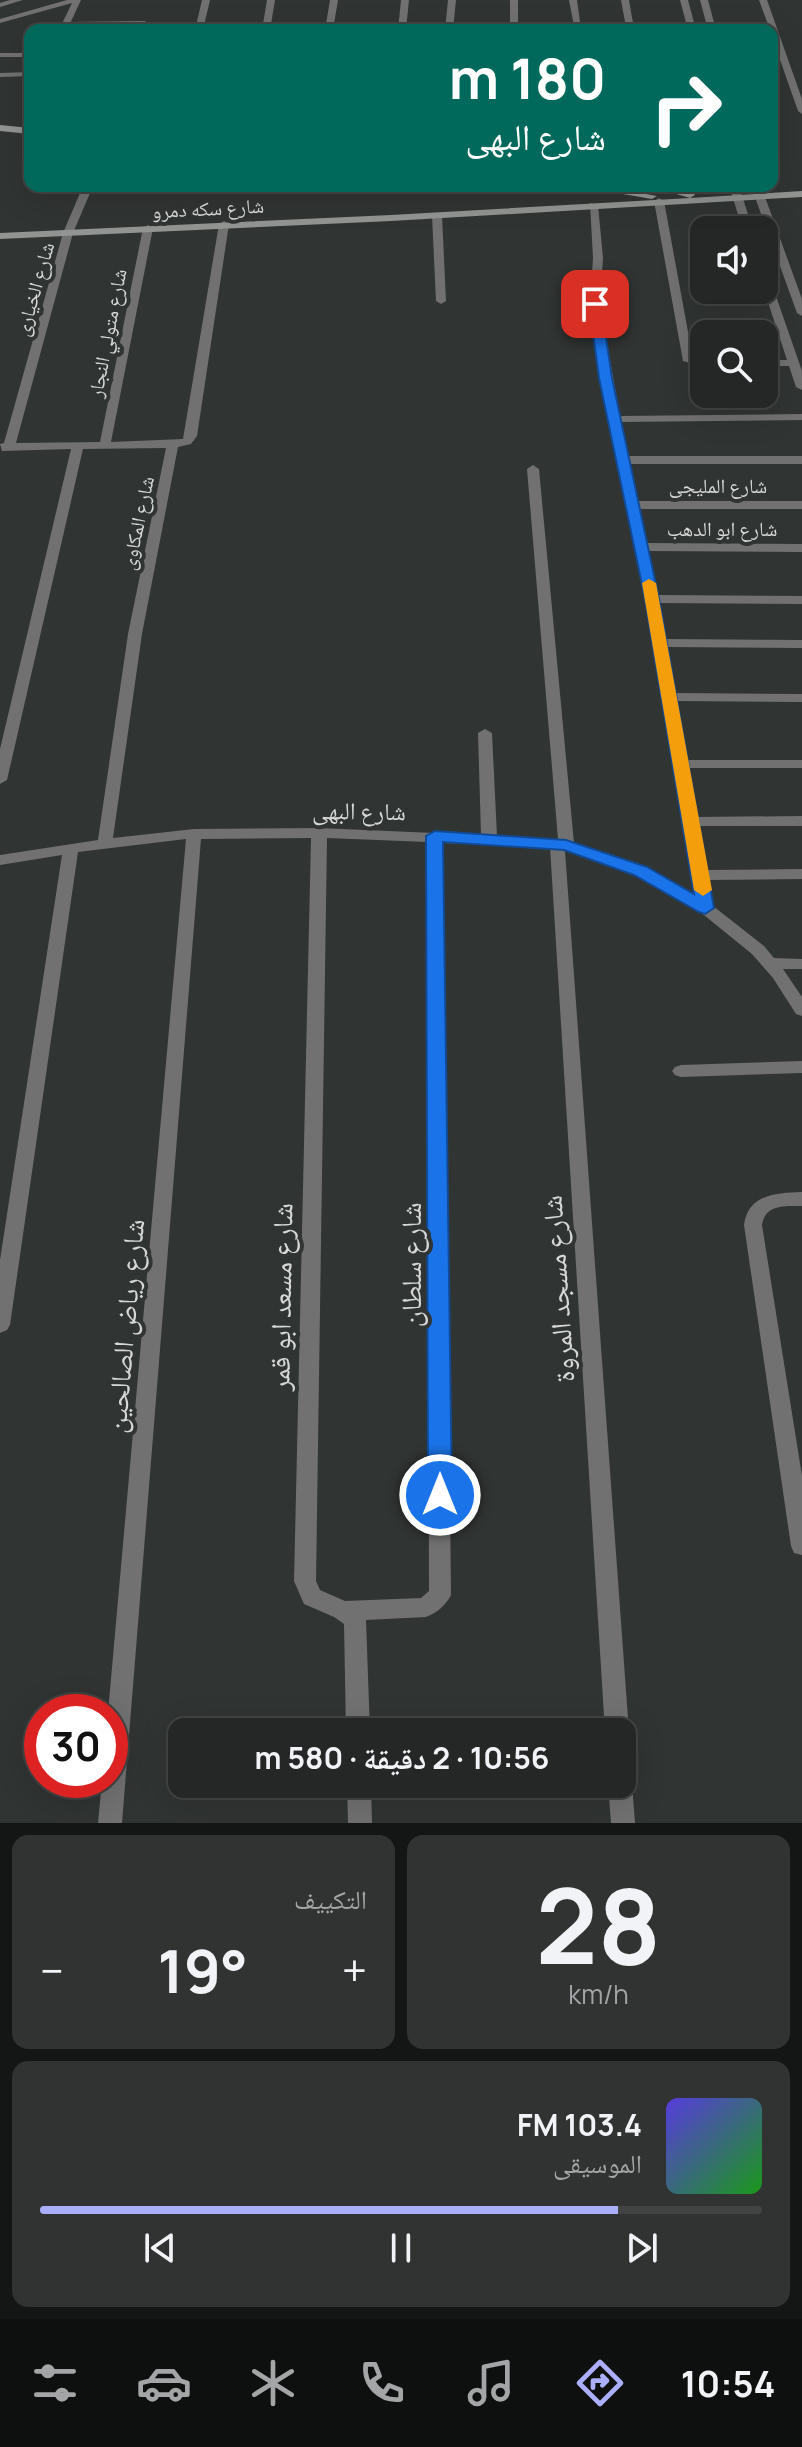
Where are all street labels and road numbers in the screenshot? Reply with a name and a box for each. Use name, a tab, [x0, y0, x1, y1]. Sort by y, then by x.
street label: شارع سكه دمرو	[151, 192, 265, 224]
street label: شارع الخيارى	[8, 239, 60, 339]
street label: شارع متولي النجار	[81, 266, 136, 401]
street label: شارع المليجى	[669, 472, 767, 499]
street label: شارع المكاوى	[114, 474, 160, 572]
street label: شارع ابو الدهب	[667, 515, 777, 542]
street label: شارع البهى	[312, 793, 406, 827]
street label: شارع مسجد المروة	[532, 1194, 582, 1384]
street label: شارع سلطان	[391, 1202, 429, 1328]
street label: شارع مسعد ابو قمر	[259, 1203, 301, 1392]
street label: شارع رياض الصالحين	[96, 1217, 152, 1435]

